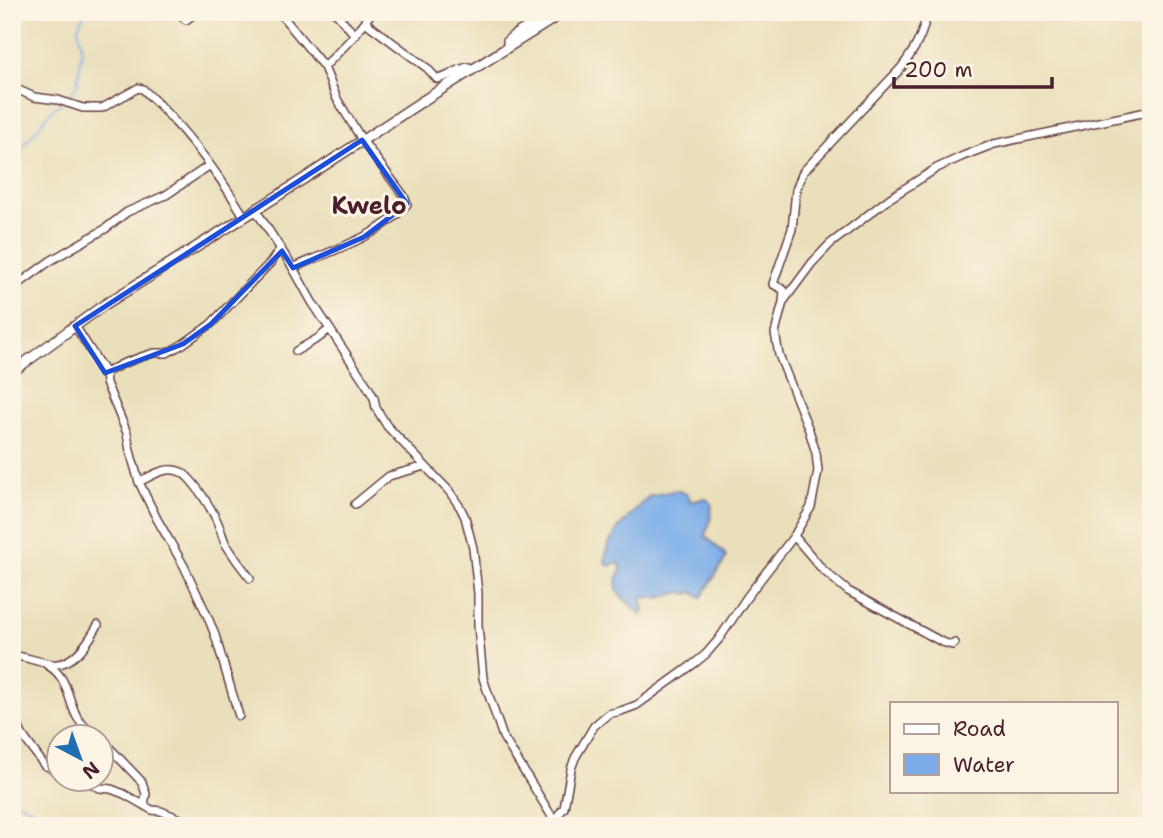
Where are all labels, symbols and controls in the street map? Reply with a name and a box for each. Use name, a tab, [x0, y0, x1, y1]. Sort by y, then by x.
scale bar	[894, 46, 1051, 90]
text: 200 m	[904, 56, 973, 84]
district label: Kwelo	[332, 190, 407, 222]
legend	[890, 702, 1118, 792]
text: Road	[953, 715, 1006, 743]
north arrow	[46, 722, 116, 792]
text: Water	[953, 751, 1015, 779]
text: N	[77, 756, 105, 785]

